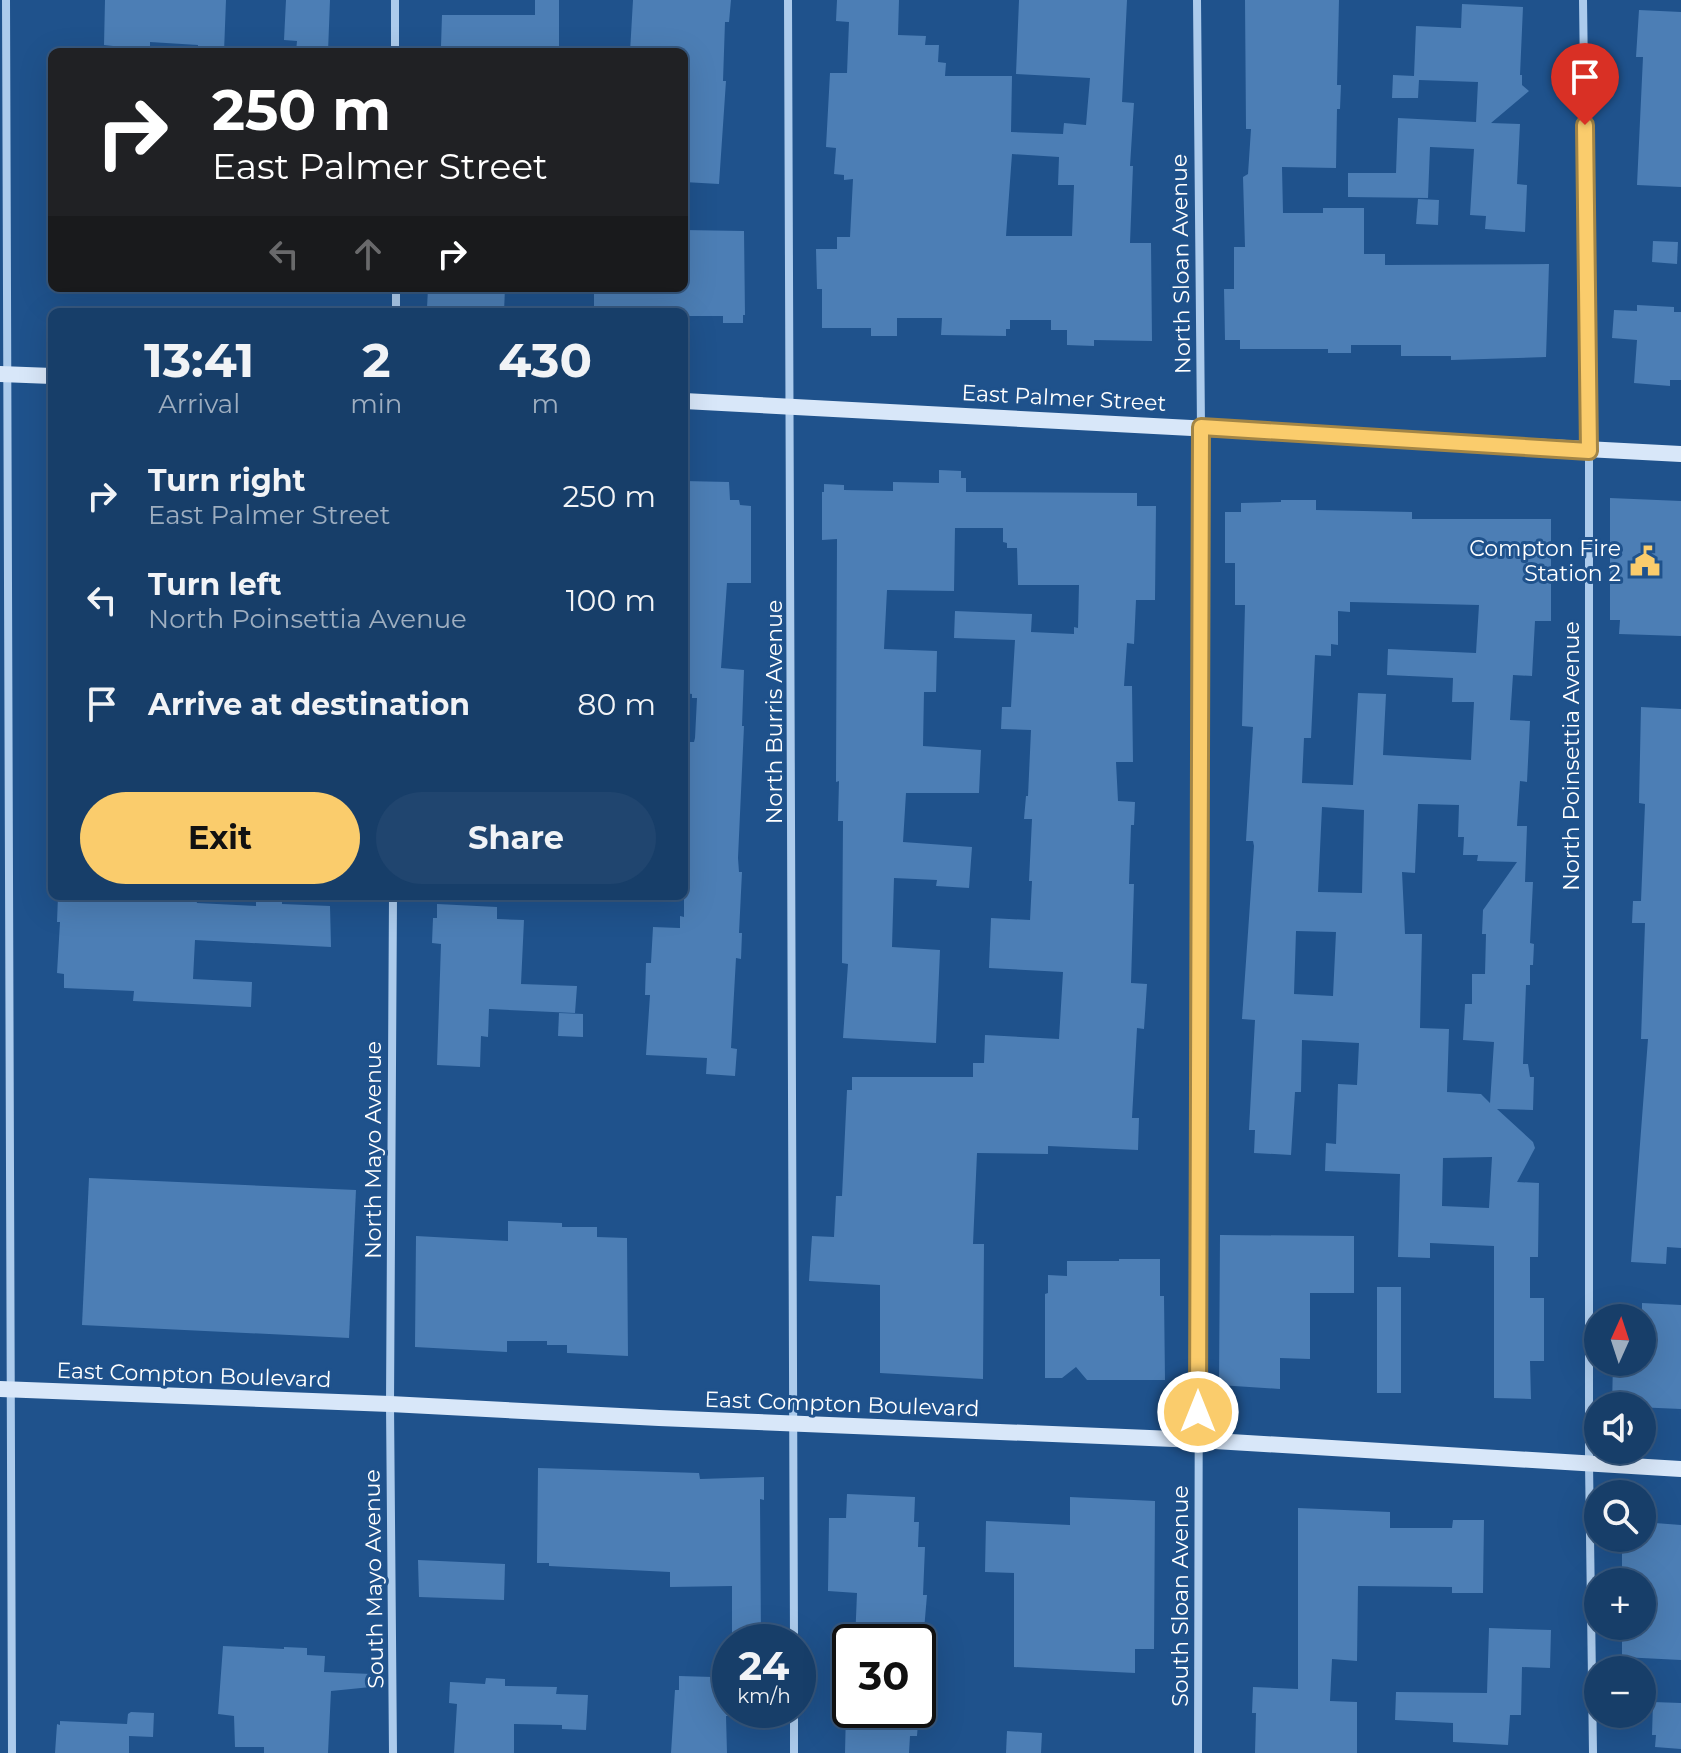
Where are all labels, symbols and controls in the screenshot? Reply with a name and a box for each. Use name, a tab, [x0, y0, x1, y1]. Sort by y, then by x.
pin	[1551, 43, 1619, 125]
icon: arrive	[1563, 55, 1607, 99]
text: 250 m	[212, 76, 391, 144]
icon: right	[80, 80, 184, 184]
text: East Palmer Street	[212, 144, 548, 188]
street label: North Sloan Avenue	[1166, 154, 1196, 374]
icon: left	[262, 232, 306, 276]
icon: ahead	[346, 232, 390, 276]
icon: right	[430, 232, 474, 276]
text: 13:41	[144, 331, 254, 389]
text: 2	[362, 331, 391, 389]
text: 430	[498, 331, 592, 389]
street label: East Palmer Street	[961, 379, 1167, 417]
text: Arrival	[158, 388, 240, 420]
text: min	[350, 388, 402, 420]
text: m	[531, 388, 559, 420]
text: Turn right	[148, 462, 305, 499]
icon: right	[80, 474, 124, 518]
text: 250 m	[562, 478, 656, 515]
text: East Palmer Street	[148, 499, 390, 531]
place label: Compton Fire Station 2	[1469, 535, 1621, 587]
public building icon: Compton Fire Station 2	[1628, 544, 1662, 578]
text: Turn left	[148, 566, 281, 603]
icon: left	[80, 578, 124, 622]
text: 100 m	[566, 582, 656, 619]
street label: North Burris Avenue	[761, 600, 788, 824]
text: North Poinsettia Avenue	[148, 603, 467, 635]
street label: North Poinsettia Avenue	[1558, 621, 1585, 891]
icon: arrive	[80, 682, 124, 726]
text: Arrive at destination	[148, 686, 470, 723]
text: 80 m	[577, 686, 656, 723]
button: Exit	[80, 792, 360, 884]
button: Share	[376, 792, 656, 884]
street label: North Mayo Avenue	[360, 1041, 387, 1259]
north arrow	[1584, 1304, 1656, 1376]
map controls	[1584, 1304, 1656, 1728]
street label: East Compton Boulevard	[56, 1357, 332, 1393]
position arrow	[1156, 1370, 1240, 1454]
street label: East Compton Boulevard	[704, 1386, 980, 1422]
button: sound	[1584, 1392, 1656, 1464]
street label: South Mayo Avenue	[359, 1469, 389, 1689]
button: search	[1584, 1480, 1656, 1552]
street label: South Sloan Avenue	[1167, 1485, 1194, 1707]
button: +	[1584, 1568, 1656, 1640]
speed limit sign: 30	[832, 1624, 936, 1728]
text: 24	[739, 1641, 789, 1690]
button: −	[1584, 1656, 1656, 1728]
text: km/h	[737, 1684, 791, 1708]

